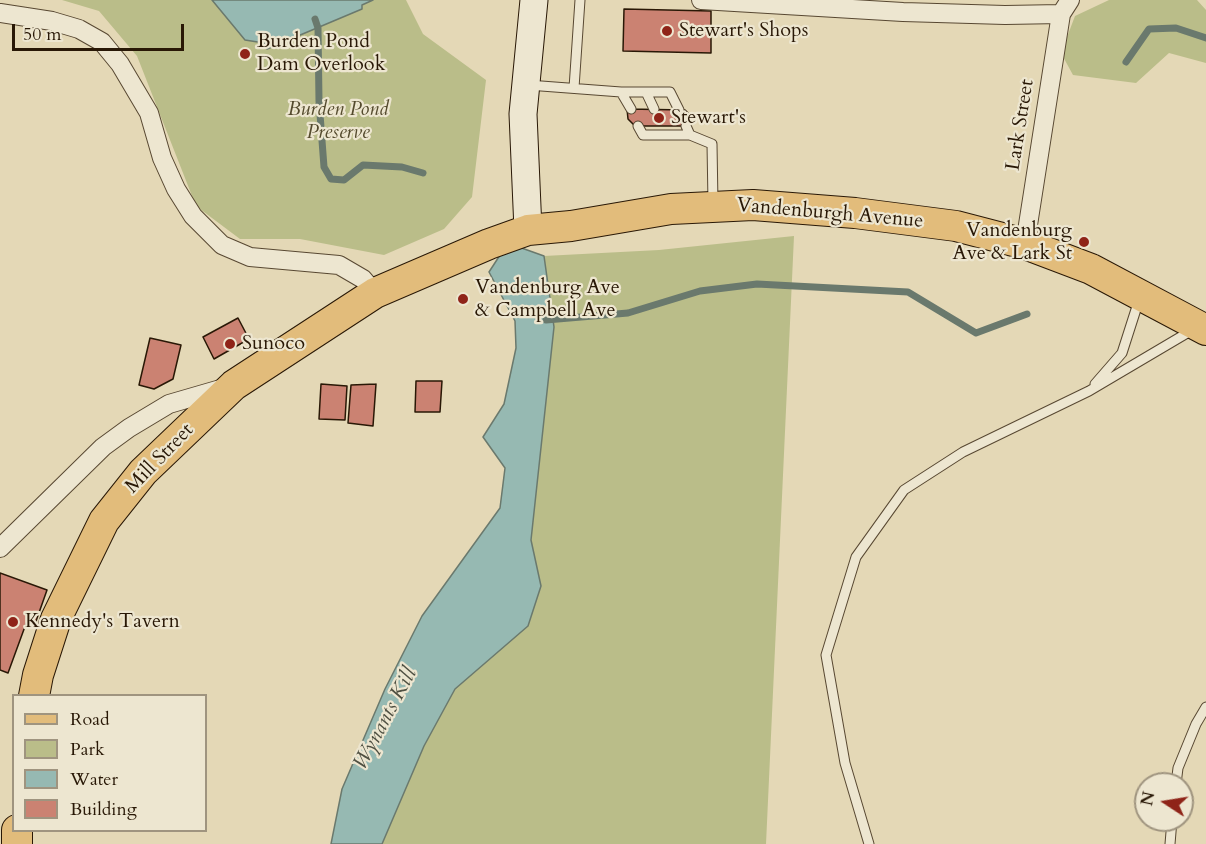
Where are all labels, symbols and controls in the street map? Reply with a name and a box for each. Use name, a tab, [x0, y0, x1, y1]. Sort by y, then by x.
scale bar	[15, 12, 188, 50]
place label: Stewart's Shops	[679, 19, 808, 43]
text: 50 m	[23, 22, 62, 47]
marker: Stewart's Shops	[660, 24, 674, 38]
place label: Burden Pond Dam Overlook	[257, 30, 385, 77]
marker: Burden Pond Dam Overlook	[238, 47, 252, 61]
street label: Lark Street	[1002, 78, 1040, 172]
park label: Burden Pond Preserve	[287, 98, 389, 145]
place label: Stewart's	[671, 106, 746, 130]
marker: Stewart's	[652, 111, 666, 125]
street label: Vandenburgh Avenue	[736, 194, 924, 234]
place label: Vandenburg Ave & Lark St	[953, 219, 1072, 266]
marker: Vandenburg Ave & Lark St	[1077, 235, 1091, 249]
place label: Vandenburg Ave & Campbell Ave	[475, 276, 620, 323]
marker: Vandenburg Ave & Campbell Ave	[456, 292, 470, 306]
place label: Sunoco	[242, 332, 305, 356]
marker: Sunoco	[223, 337, 237, 351]
street label: Mill Street	[121, 419, 199, 499]
place label: Kennedy's Tavern	[25, 610, 180, 634]
marker: Kennedy's Tavern	[6, 615, 20, 629]
water label: Wynants Kill	[349, 664, 423, 774]
legend	[12, 694, 207, 832]
text: Road	[70, 707, 110, 732]
text: Park	[70, 737, 105, 762]
text: Water	[70, 767, 118, 792]
north arrow	[1134, 772, 1194, 832]
text: N	[1136, 790, 1161, 808]
text: Building	[70, 797, 137, 822]

